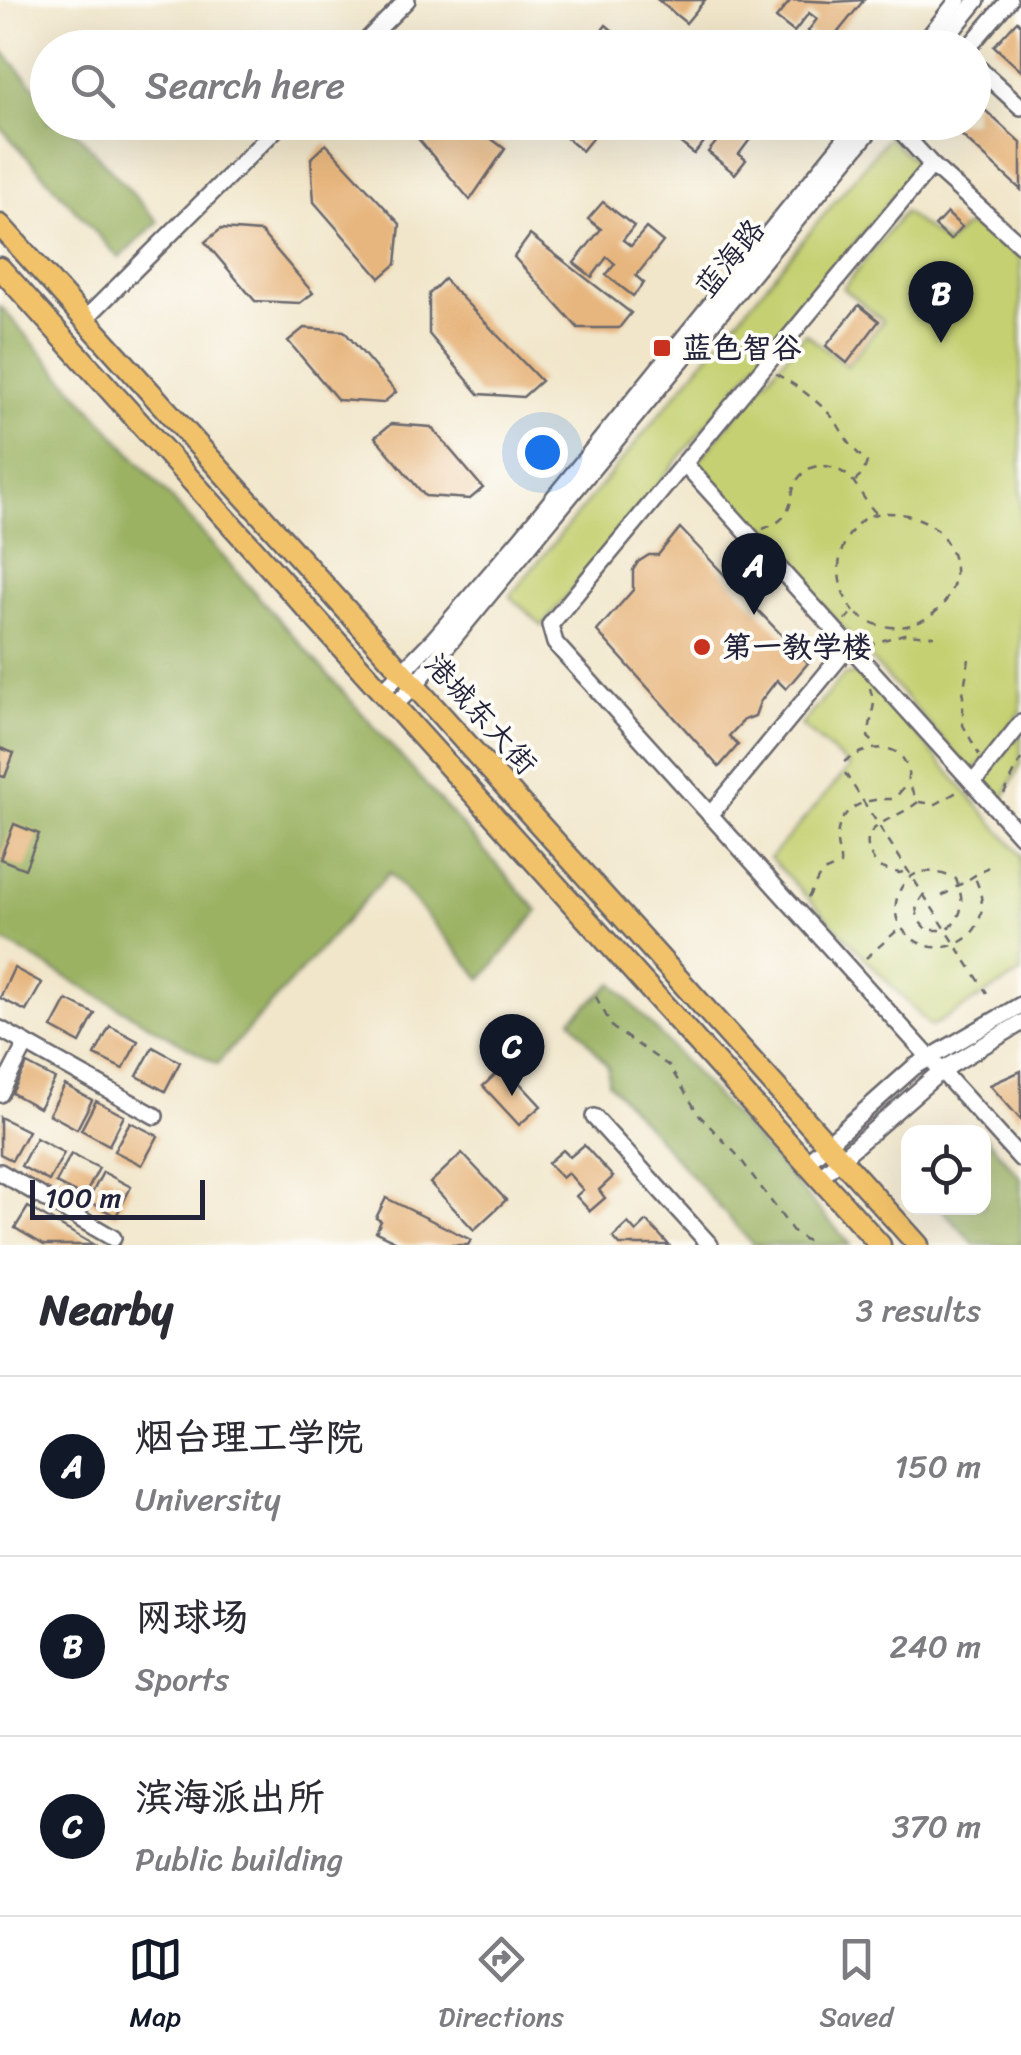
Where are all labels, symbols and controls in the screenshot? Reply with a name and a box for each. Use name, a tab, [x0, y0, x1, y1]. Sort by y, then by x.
search box	[30, 30, 991, 140]
text: Search here	[145, 52, 345, 119]
icon: search	[65, 58, 120, 113]
street label: 蓝海路	[681, 206, 779, 310]
pin: B	[908, 260, 974, 343]
place label: 蓝色智谷	[682, 321, 802, 375]
marker: 蓝色智谷	[651, 337, 673, 359]
your location	[517, 427, 568, 478]
pin: A	[722, 532, 786, 615]
place label: 第一教学楼	[722, 620, 872, 674]
marker: 第一教学楼	[691, 636, 713, 658]
street label: 港城东大街	[411, 640, 551, 788]
pin: C	[480, 1014, 544, 1096]
map controls	[901, 1125, 991, 1215]
button: locate	[901, 1125, 991, 1215]
text: 100 m	[45, 1173, 121, 1222]
scale bar	[30, 1175, 205, 1220]
text: Nearby	[40, 1273, 173, 1347]
text: 3 results	[856, 1282, 981, 1339]
text: 烟台理工学院	[135, 1404, 363, 1471]
text: A	[62, 1438, 83, 1495]
text: 150 m	[895, 1438, 981, 1495]
text: University	[135, 1471, 281, 1528]
text: 网球场	[135, 1584, 249, 1651]
text: B	[62, 1618, 83, 1675]
text: 240 m	[889, 1618, 981, 1675]
text: Sports	[135, 1651, 229, 1708]
text: 滨海派出所	[135, 1764, 325, 1831]
text: C	[63, 1798, 82, 1855]
text: 370 m	[892, 1798, 981, 1855]
text: Public building	[135, 1831, 343, 1888]
tab: Map	[128, 1932, 183, 2041]
tab: Directions	[438, 1932, 564, 2041]
tab: Saved	[819, 1932, 893, 2041]

